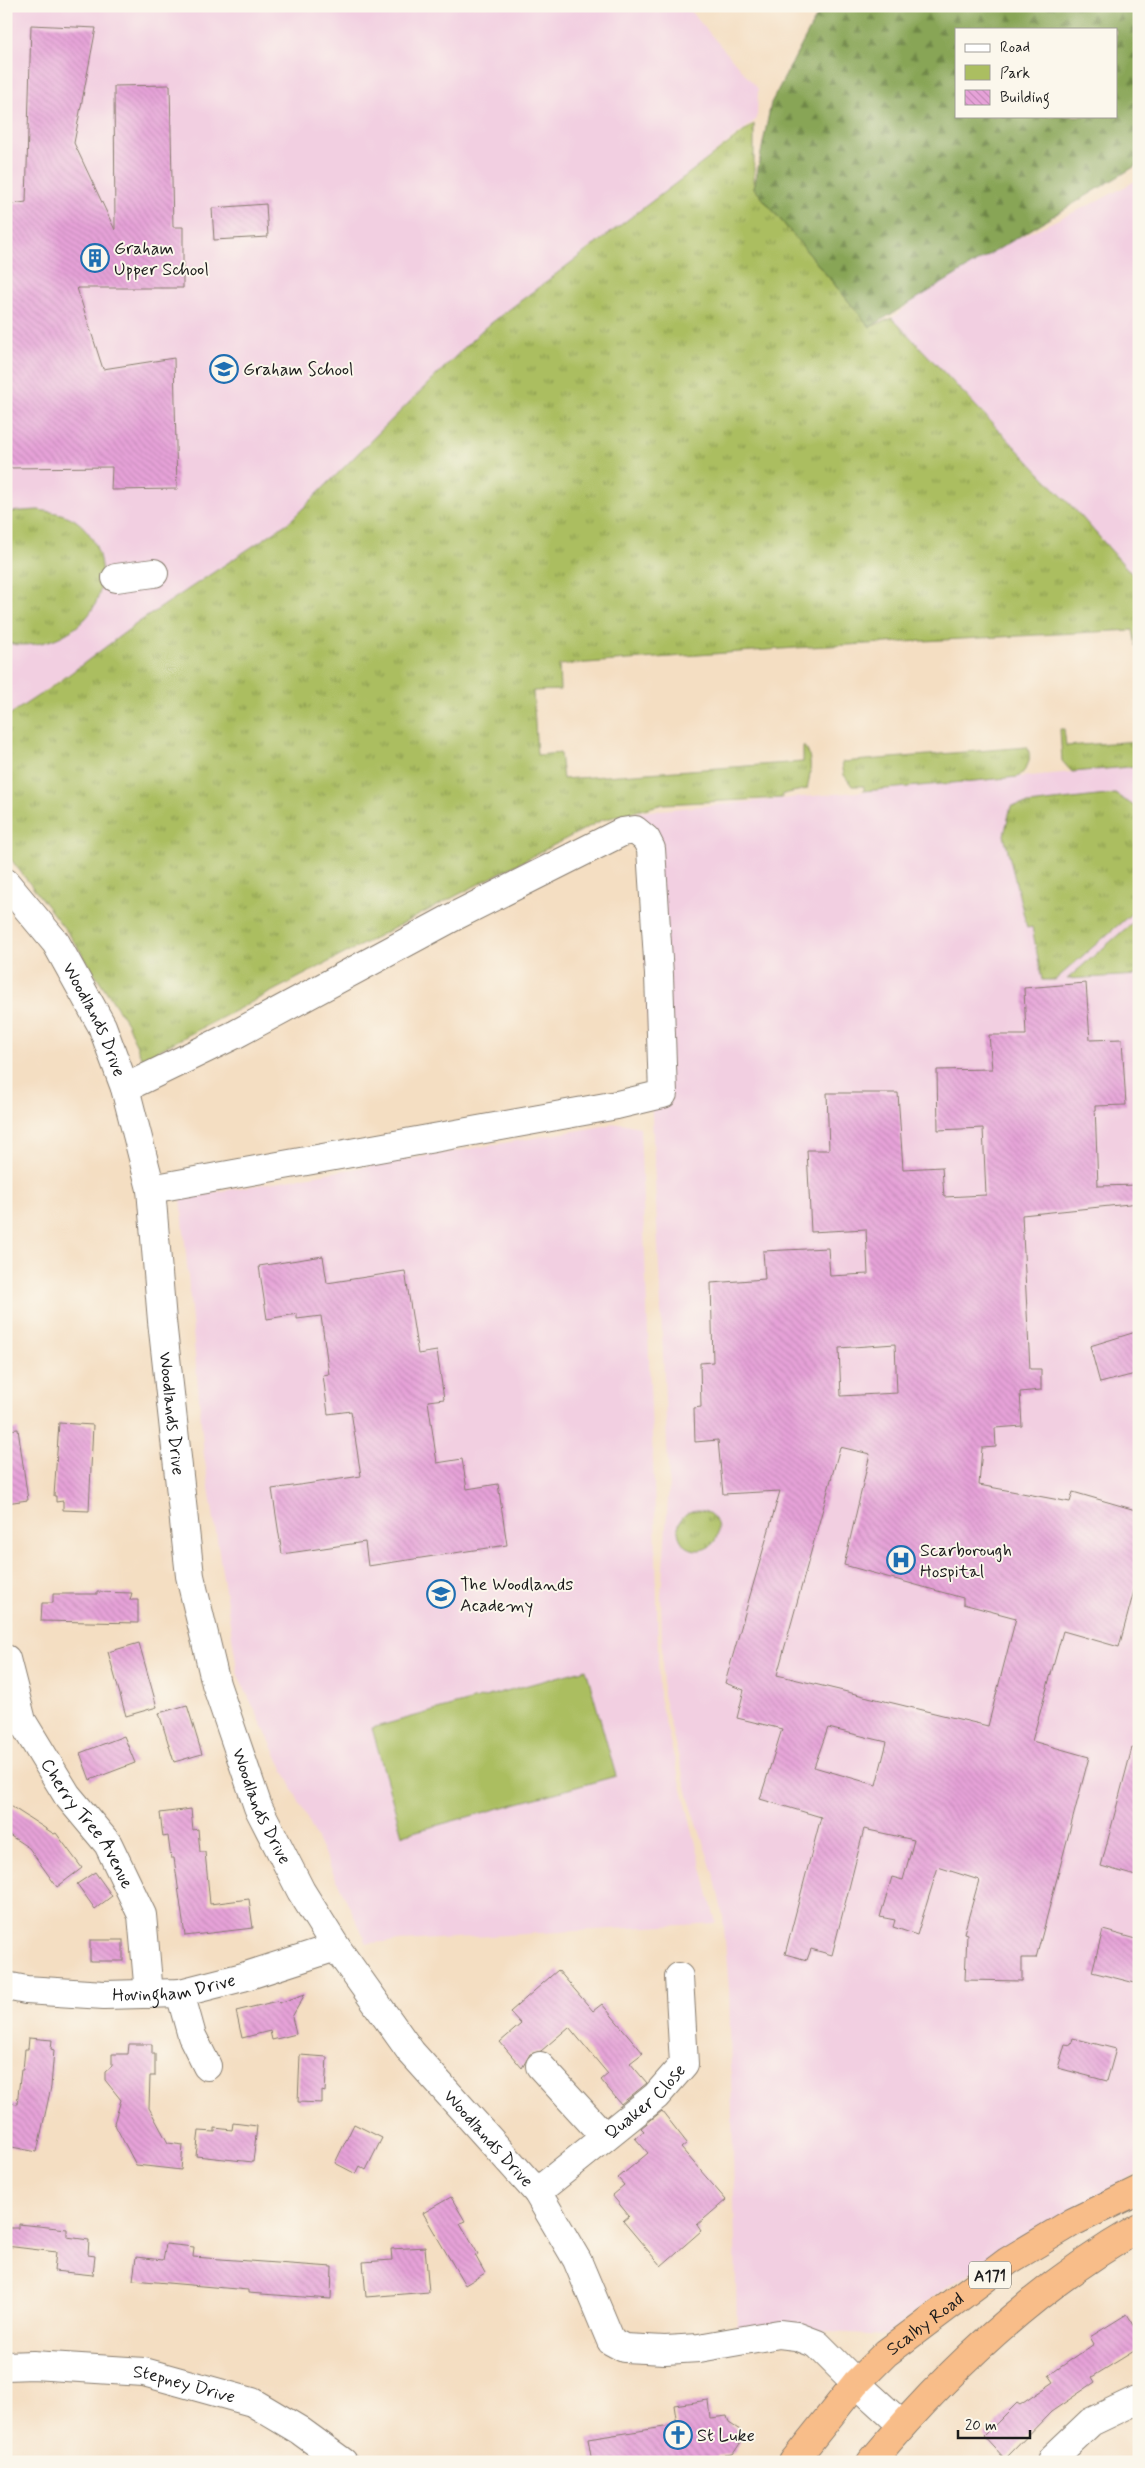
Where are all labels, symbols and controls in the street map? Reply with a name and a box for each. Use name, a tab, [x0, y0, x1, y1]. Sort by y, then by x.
legend	[955, 28, 1118, 118]
text: Road	[1000, 38, 1030, 58]
text: Park	[1000, 64, 1030, 84]
text: Building	[1000, 88, 1050, 109]
place label: Graham Upper School	[114, 237, 209, 282]
building icon: Graham Upper School	[80, 243, 110, 273]
school or university icon: Graham School	[209, 354, 239, 384]
place label: Graham School	[243, 358, 354, 382]
street label: Woodlands Drive	[56, 959, 131, 1080]
street label: Woodlands Drive	[152, 1351, 190, 1477]
place label: Scarborough Hospital	[920, 1539, 1012, 1584]
hospital icon: Scarborough Hospital	[886, 1545, 916, 1575]
place label: The Woodlands Academy	[460, 1573, 573, 1618]
school or university icon: The Woodlands Academy	[426, 1579, 456, 1609]
street label: Woodlands Drive	[226, 1745, 296, 1869]
street label: Cherry Tree Avenue	[35, 1754, 139, 1893]
street label: Hovingham Drive	[112, 1968, 238, 2009]
street label: Quaker Close	[600, 2059, 692, 2146]
street label: Woodlands Drive	[438, 2085, 538, 2193]
road number: A171	[969, 2262, 1011, 2288]
street label: Scalby Road	[882, 2288, 969, 2362]
street label: Stepney Drive	[132, 2360, 238, 2410]
scale bar	[958, 2408, 1030, 2440]
text: 20 m	[965, 2416, 997, 2436]
church icon: St Luke	[663, 2420, 693, 2450]
place label: St Luke	[697, 2424, 755, 2448]

